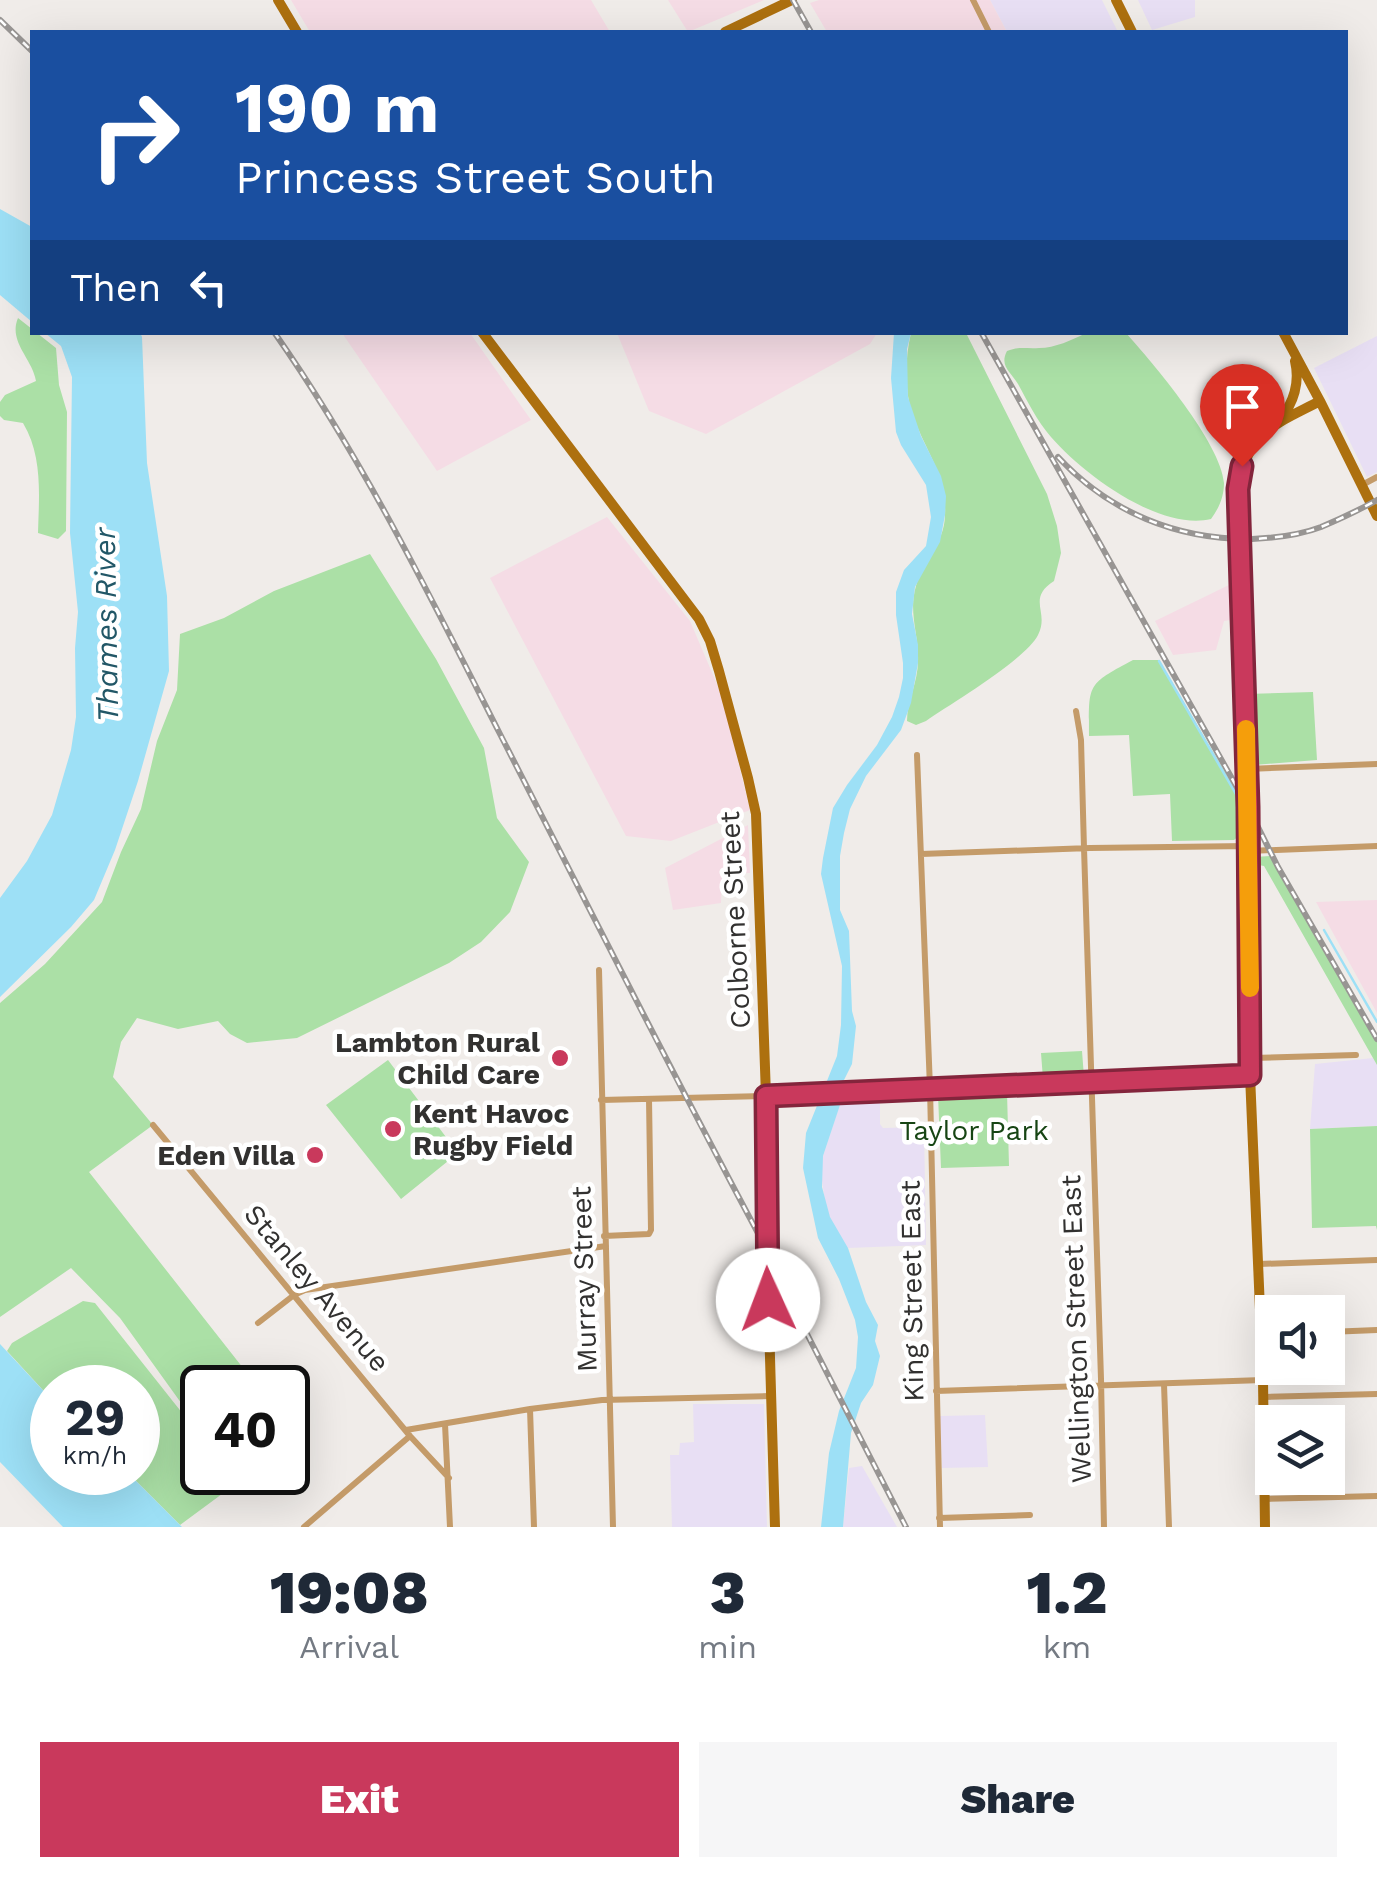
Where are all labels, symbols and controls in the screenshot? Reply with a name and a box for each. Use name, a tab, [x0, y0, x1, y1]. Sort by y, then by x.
text: 190 m	[235, 67, 439, 149]
icon: right	[70, 70, 200, 200]
text: Princess Street South	[235, 151, 716, 204]
icon: left	[181, 260, 236, 315]
text: Then	[70, 266, 161, 310]
pin	[1200, 364, 1285, 467]
icon: arrive	[1215, 379, 1270, 434]
water label: Thames River	[87, 526, 125, 723]
street label: Colborne Street	[713, 810, 757, 1030]
place label: Lambton Rural Child Care	[335, 1026, 541, 1091]
marker: Lambton Rural Child Care	[549, 1047, 571, 1069]
place label: Kent Havoc Rugby Field	[413, 1097, 573, 1162]
park label: Taylor Park	[899, 1114, 1049, 1147]
marker: Kent Havoc Rugby Field	[382, 1118, 404, 1140]
place label: Eden Villa	[157, 1139, 296, 1172]
marker: Eden Villa	[304, 1144, 326, 1166]
street label: Wellington Street East	[1054, 1174, 1098, 1484]
street label: King Street East	[894, 1180, 930, 1402]
street label: Murray Street	[564, 1185, 604, 1373]
street label: Stanley Avenue	[237, 1198, 397, 1378]
position arrow	[716, 1248, 820, 1352]
map controls	[1255, 1295, 1345, 1495]
button: sound	[1255, 1295, 1345, 1385]
speed limit sign: 40	[180, 1365, 310, 1495]
text: 29	[65, 1388, 125, 1447]
button: layers	[1255, 1405, 1345, 1495]
text: km/h	[63, 1441, 127, 1470]
text: 19:08	[270, 1557, 429, 1628]
text: 3	[710, 1557, 745, 1628]
text: 1.2	[1027, 1557, 1107, 1628]
text: Arrival	[299, 1628, 399, 1666]
text: min	[698, 1628, 757, 1666]
text: km	[1043, 1628, 1091, 1666]
button: Exit	[40, 1742, 679, 1857]
button: Share	[699, 1742, 1337, 1857]

